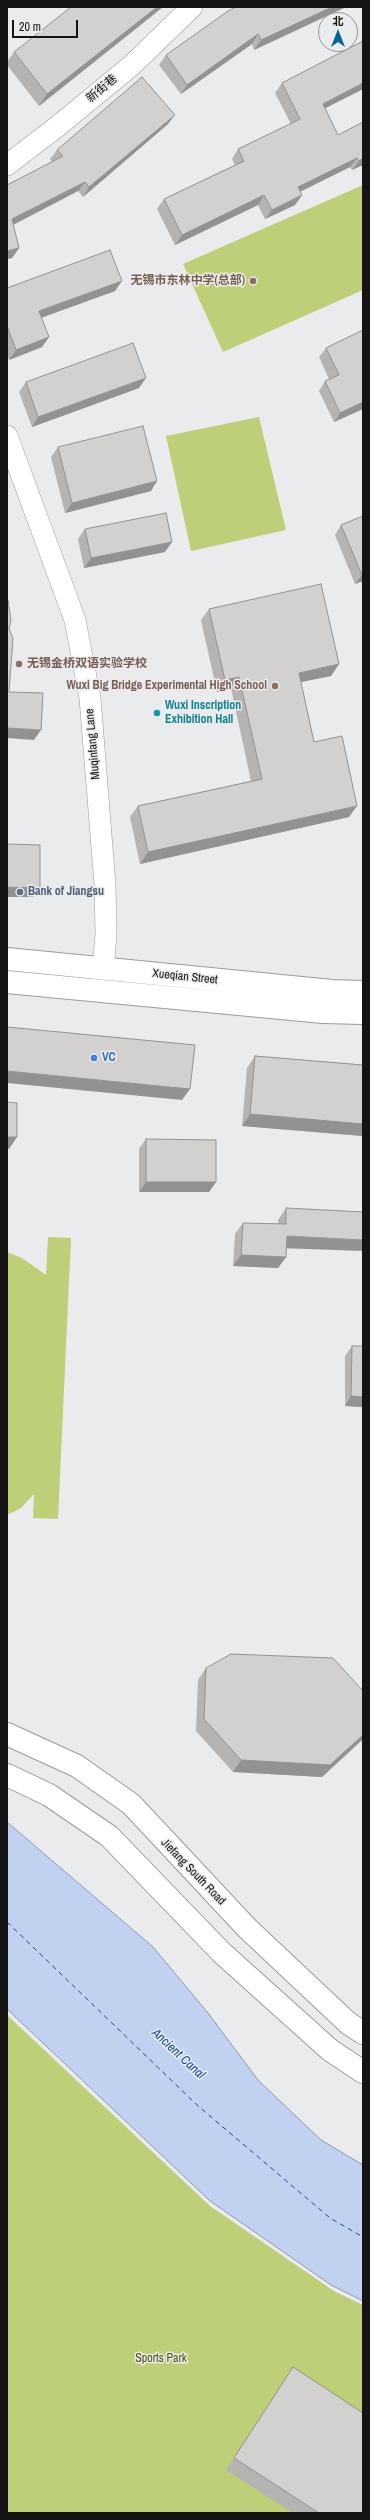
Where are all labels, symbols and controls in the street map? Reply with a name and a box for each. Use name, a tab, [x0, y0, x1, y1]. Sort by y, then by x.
scale bar	[14, 12, 80, 38]
north arrow	[318, 12, 358, 52]
text: 北	[333, 14, 344, 28]
text: 20 m	[19, 19, 41, 35]
street label: 新街巷	[84, 72, 120, 106]
place label: 无锡市东林中学(总部)	[130, 274, 245, 288]
marker: 无锡市东林中学(总部)	[248, 276, 258, 286]
place label: 无锡金桥双语实验学校	[27, 657, 147, 671]
marker: 无锡金桥双语实验学校	[14, 659, 24, 669]
place label: Wuxi Big Bridge Experimental High School	[66, 679, 267, 693]
marker: Wuxi Big Bridge Experimental High School	[270, 681, 280, 691]
place label: Wuxi Inscription Exhibition Hall	[165, 699, 241, 727]
street label: Muqinfang Lane	[83, 708, 103, 780]
marker: Wuxi Inscription Exhibition Hall	[152, 708, 162, 718]
place label: Bank of Jiangsu	[28, 885, 104, 899]
marker: Bank of Jiangsu	[15, 887, 25, 897]
street label: Xueqian Street	[152, 966, 218, 988]
place label: VC	[102, 1051, 116, 1065]
marker: VC	[89, 1053, 99, 1063]
street label: Jiefang South Road	[158, 1836, 228, 1908]
water label: Ancient Canal	[148, 2025, 208, 2083]
park label: Sports Park	[135, 2352, 187, 2366]

